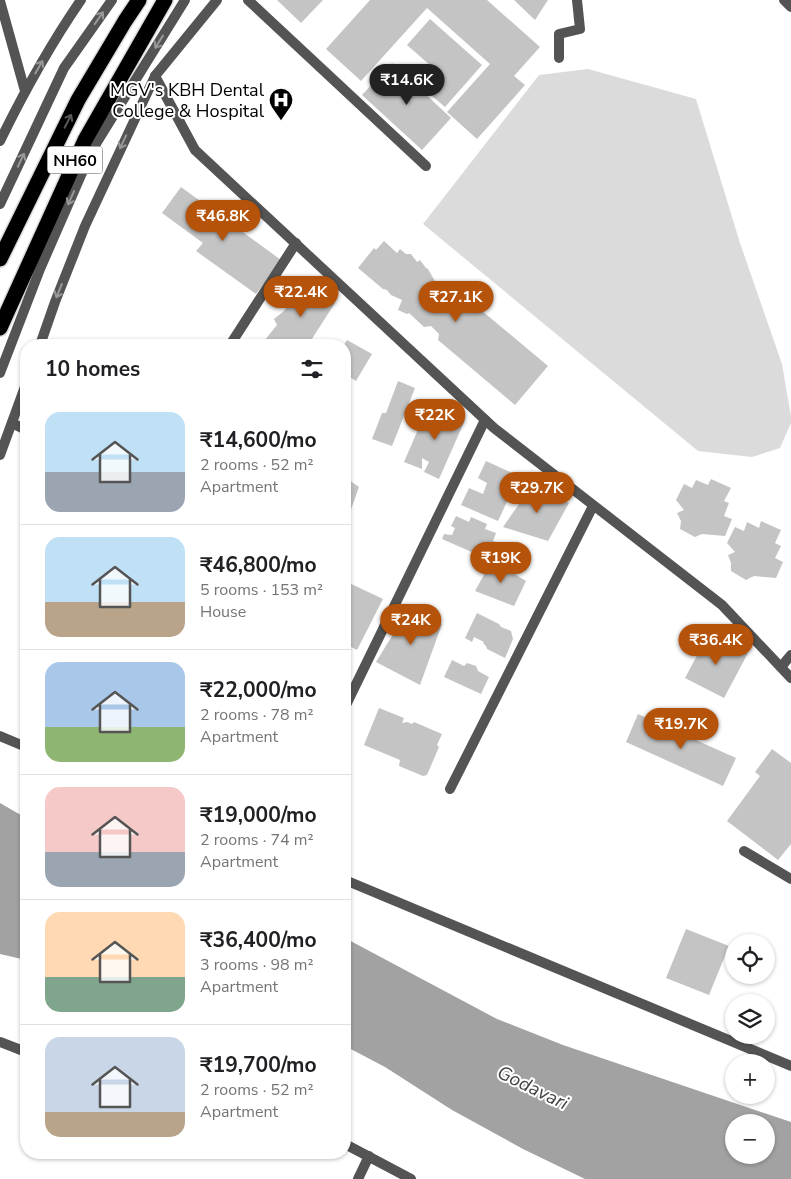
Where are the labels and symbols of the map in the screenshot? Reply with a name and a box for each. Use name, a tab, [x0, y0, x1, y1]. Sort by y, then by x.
one-way arrow	[94, 12, 104, 26]
one-way arrow	[154, 34, 164, 48]
one-way arrow	[35, 60, 45, 74]
pin: ₹14.6K	[366, 64, 448, 106]
place label: MGV's KBH Dental College & Hospital	[110, 78, 265, 123]
hospital icon: MGV's KBH Dental College & Hospital	[268, 87, 294, 121]
one-way arrow	[64, 114, 73, 129]
one-way arrow	[118, 134, 128, 149]
road number: NH60	[48, 146, 102, 174]
one-way arrow	[16, 153, 26, 168]
one-way arrow	[66, 190, 76, 205]
pin: ₹46.8K	[182, 200, 264, 242]
pin: ₹22.4K	[260, 276, 342, 318]
pin: ₹27.1K	[415, 280, 497, 323]
one-way arrow	[54, 283, 63, 298]
pin: ₹22K	[405, 398, 465, 441]
pin: ₹29.7K	[496, 472, 578, 514]
pin: ₹19K	[471, 542, 531, 584]
pin: ₹24K	[381, 604, 441, 646]
pin: ₹36.4K	[675, 624, 757, 666]
pin: ₹19.7K	[640, 708, 722, 750]
water label: Godavari	[493, 1059, 573, 1117]

